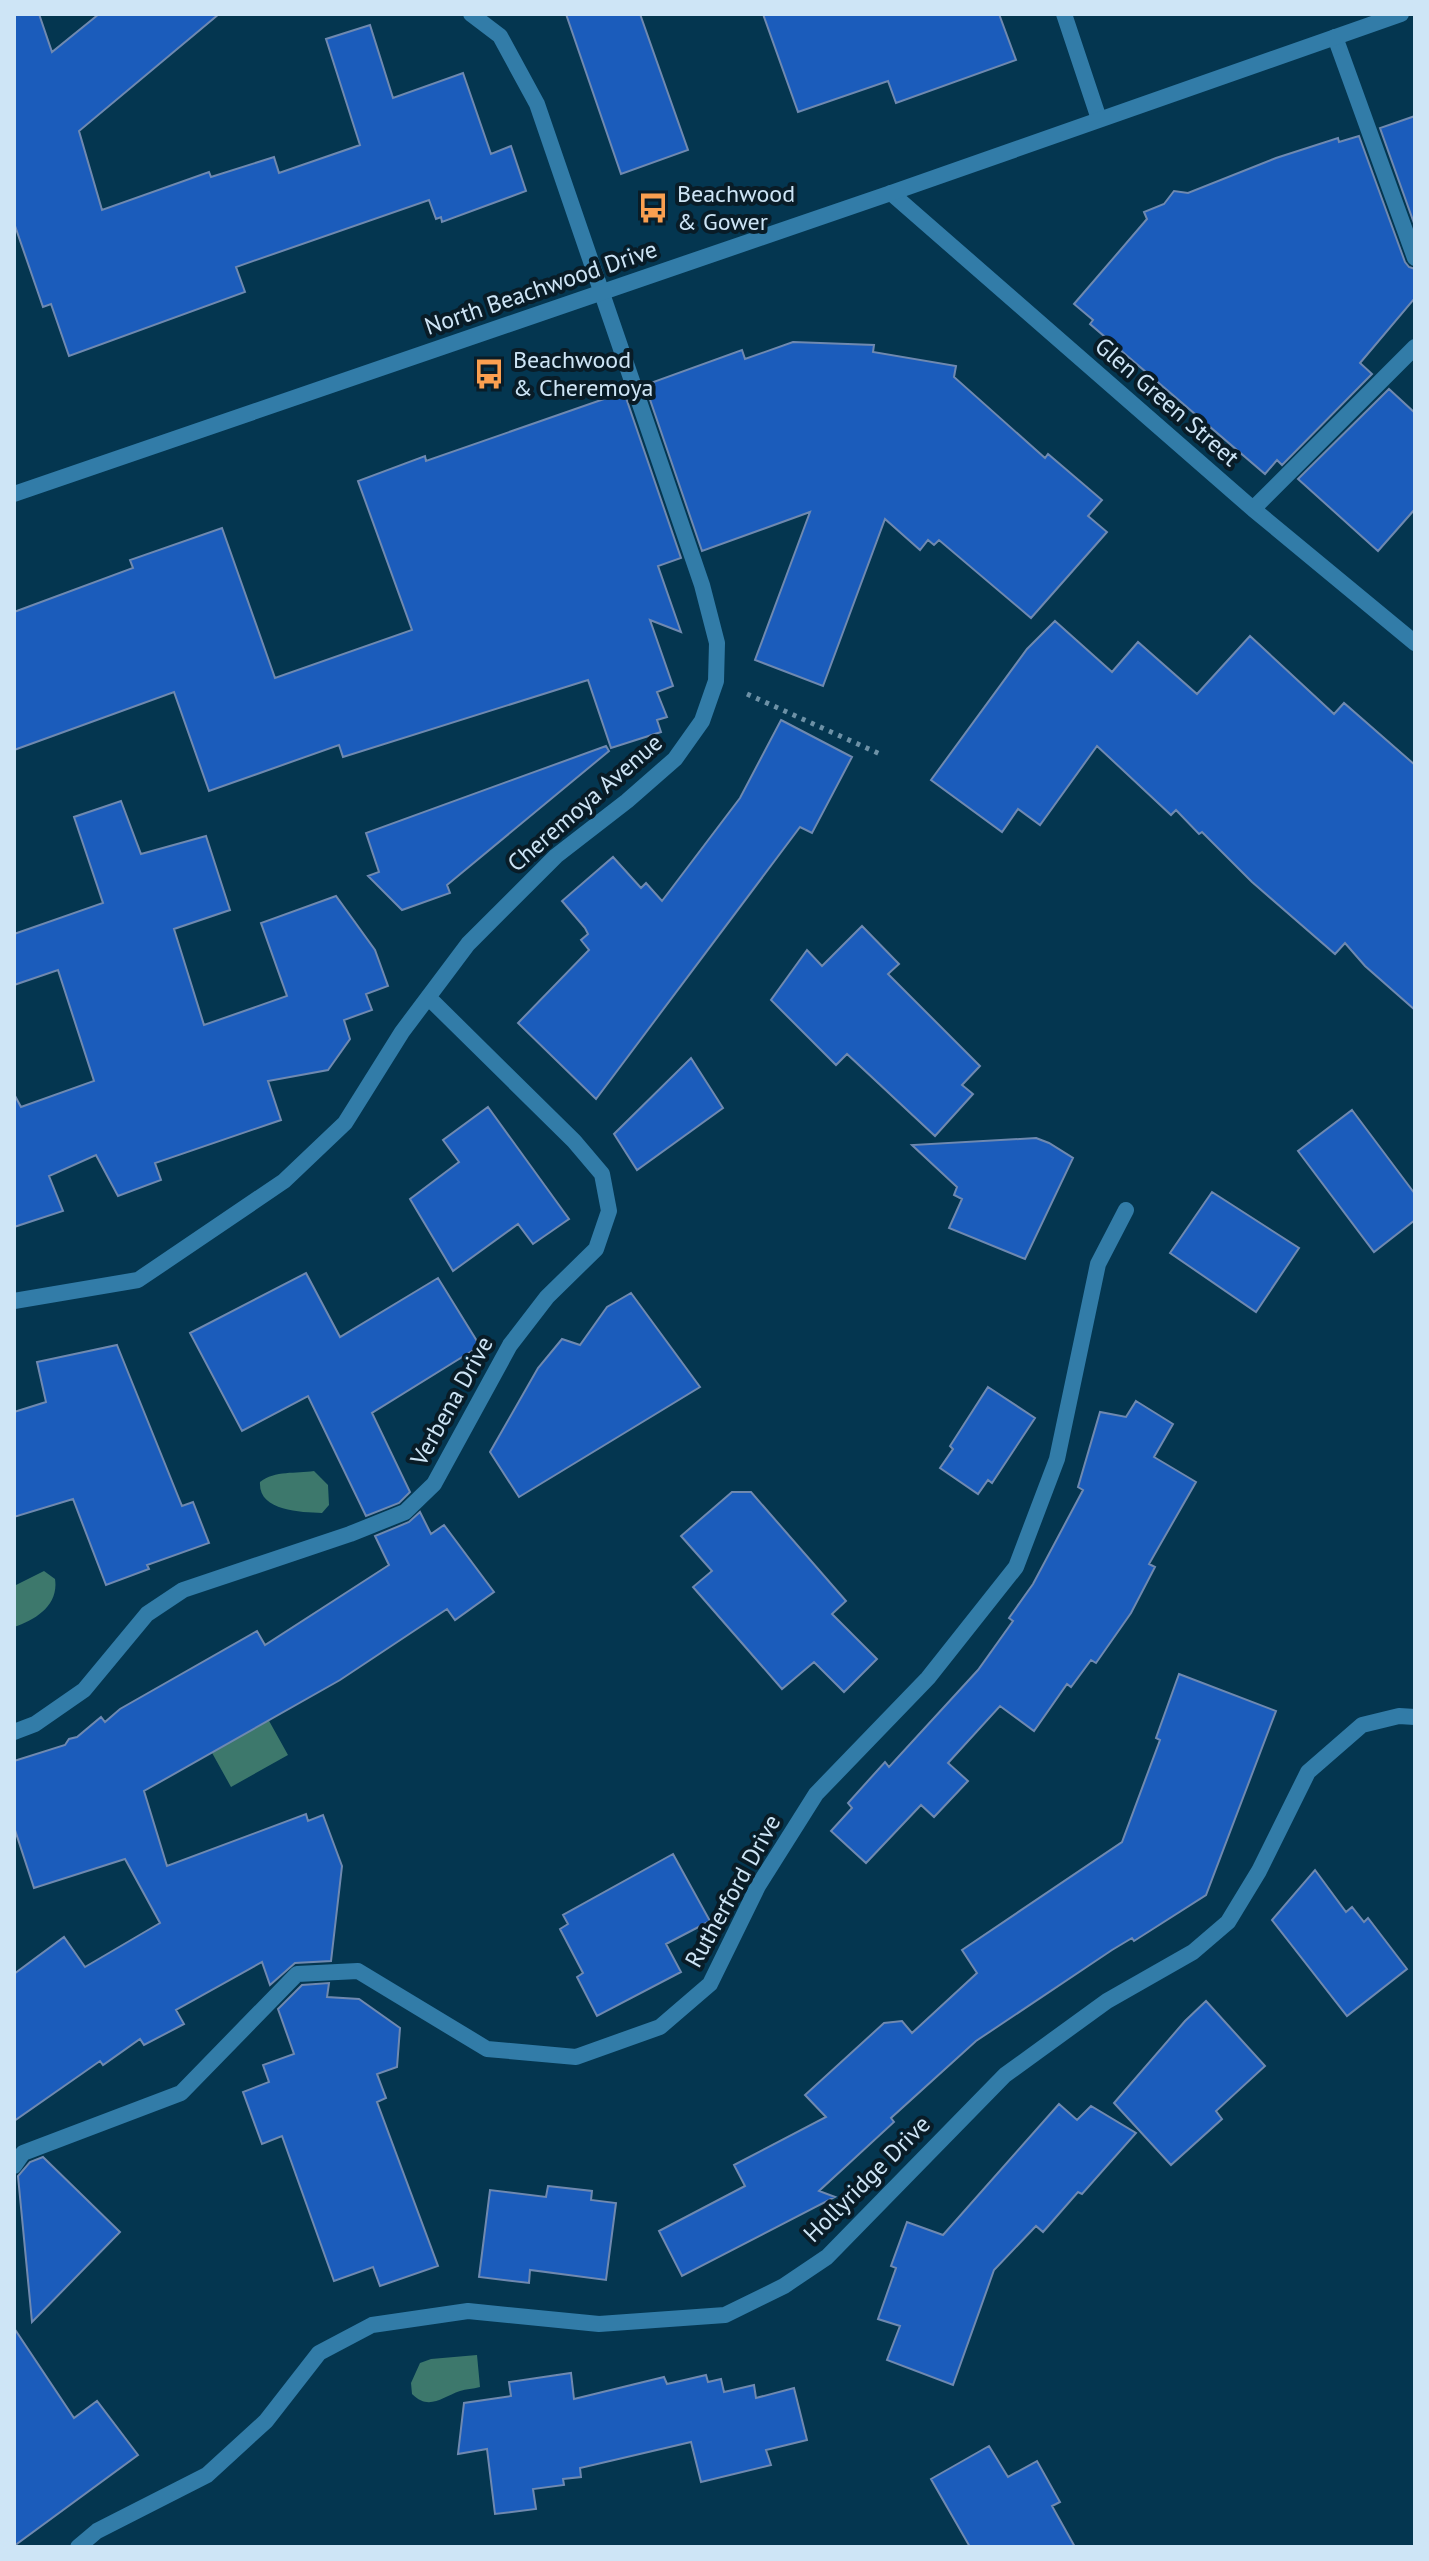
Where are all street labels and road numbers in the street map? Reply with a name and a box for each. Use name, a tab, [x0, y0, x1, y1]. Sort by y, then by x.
street label: North Beachwood Drive	[421, 233, 661, 342]
street label: Glen Green Street	[1089, 330, 1246, 473]
street label: Cheremoya Avenue	[501, 727, 668, 878]
street label: Verbena Drive	[403, 1331, 500, 1472]
street label: Rutherford Drive	[678, 1809, 787, 1973]
street label: Hollyridge Drive	[797, 2109, 937, 2249]

